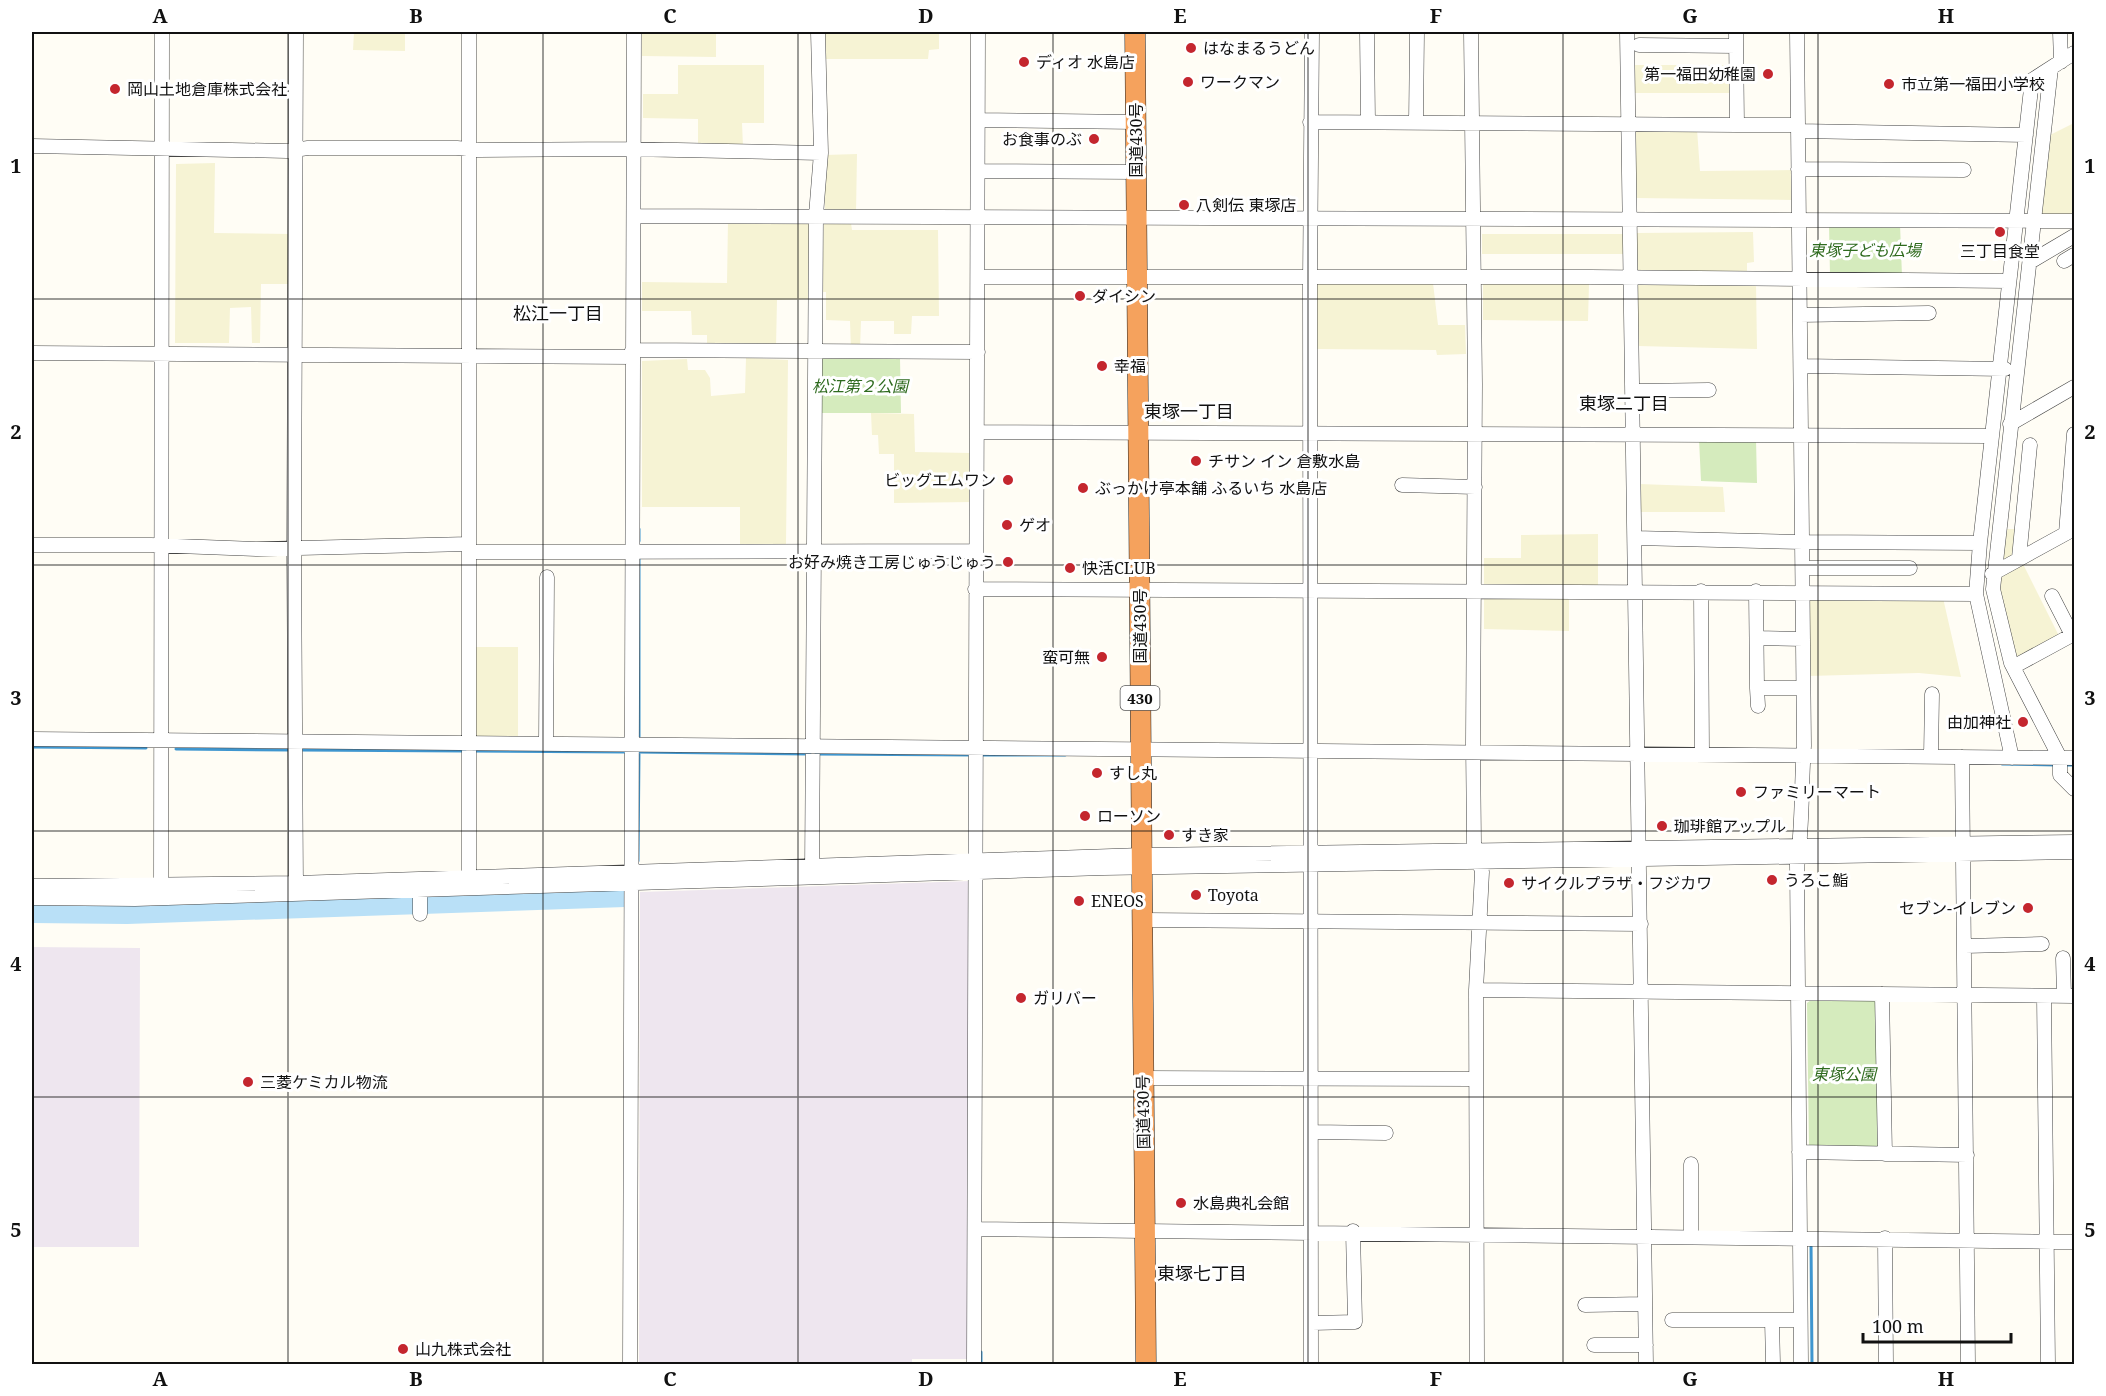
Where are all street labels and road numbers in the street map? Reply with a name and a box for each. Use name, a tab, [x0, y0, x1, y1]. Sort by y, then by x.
street label: 国道430号	[1125, 103, 1147, 177]
street label: 国道430号	[1129, 589, 1151, 663]
road number: 430	[1120, 686, 1160, 710]
street label: 国道430号	[1131, 1074, 1155, 1150]

